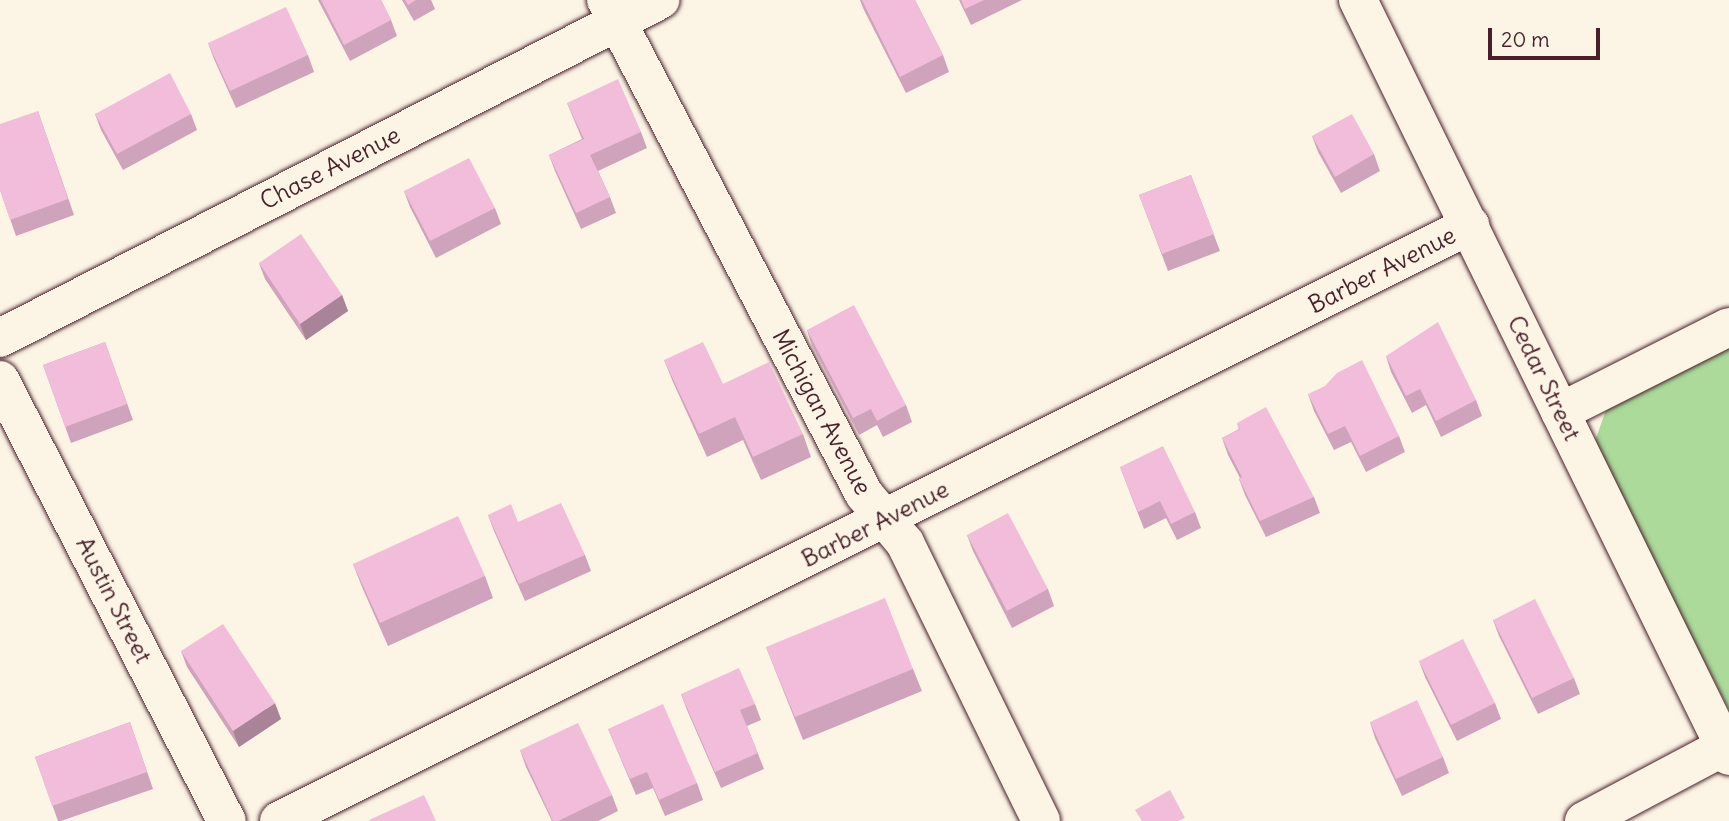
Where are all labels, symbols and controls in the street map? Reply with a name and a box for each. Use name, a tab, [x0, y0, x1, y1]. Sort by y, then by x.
scale bar	[1491, 14, 1603, 58]
text: 20 m	[1501, 26, 1550, 53]
street label: Chase Avenue	[255, 120, 405, 216]
street label: Barber Avenue	[1304, 221, 1460, 319]
street label: Cedar Street	[1501, 311, 1587, 445]
street label: Michigan Avenue	[766, 324, 878, 500]
street label: Barber Avenue	[797, 475, 953, 573]
street label: Austin Street	[70, 532, 158, 668]

